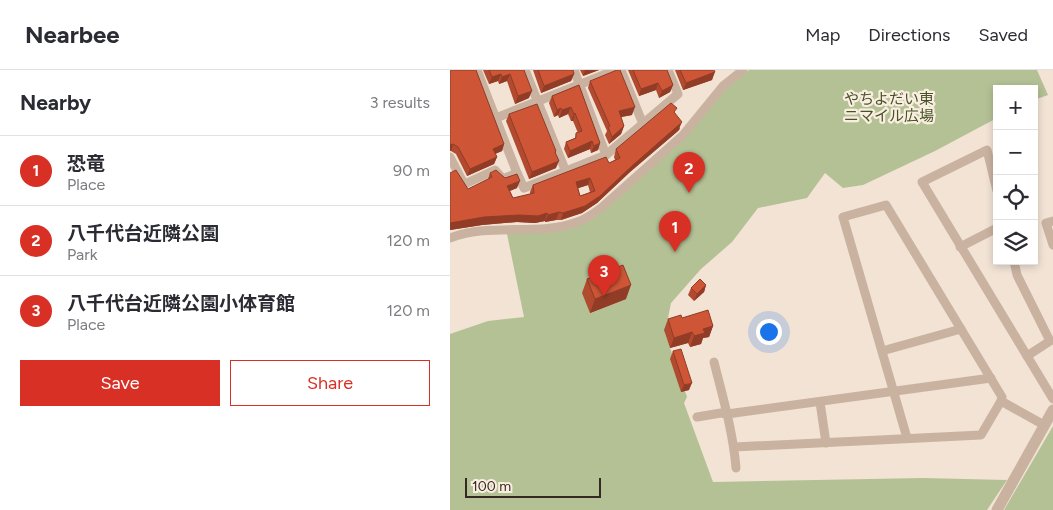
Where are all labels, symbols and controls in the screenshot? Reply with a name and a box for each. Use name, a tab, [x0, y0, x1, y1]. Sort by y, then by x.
text: Nearbee	[25, 20, 120, 49]
text: Map	[805, 24, 840, 46]
text: Directions	[868, 24, 950, 46]
text: Saved	[978, 24, 1028, 46]
map controls	[993, 85, 1038, 265]
button: +	[993, 85, 1038, 130]
text: Nearby	[20, 90, 91, 115]
park label: やちよだい東 ニマイル広場	[844, 90, 934, 125]
text: 3 results	[370, 93, 430, 112]
button: −	[993, 130, 1038, 175]
text: 恐竜	[67, 152, 105, 175]
pin: 2	[673, 152, 705, 193]
text: 1	[33, 161, 39, 180]
text: 90 m	[393, 161, 430, 180]
text: Place	[67, 175, 105, 194]
button: locate	[993, 175, 1038, 220]
pin: 1	[659, 211, 691, 252]
button: layers	[993, 220, 1038, 265]
text: 八千代台近隣公園	[67, 222, 219, 245]
text: 2	[31, 231, 41, 250]
text: 120 m	[387, 231, 430, 250]
text: Park	[67, 245, 97, 264]
pin: 3	[588, 255, 620, 296]
text: 八千代台近隣公園小体育館	[67, 292, 295, 315]
text: 3	[32, 301, 40, 320]
text: 120 m	[387, 301, 430, 320]
text: Place	[67, 315, 105, 334]
your location	[756, 319, 782, 345]
button: Save	[20, 360, 220, 406]
button: Share	[230, 360, 430, 406]
scale bar	[465, 475, 601, 498]
text: 100 m	[472, 478, 511, 495]

